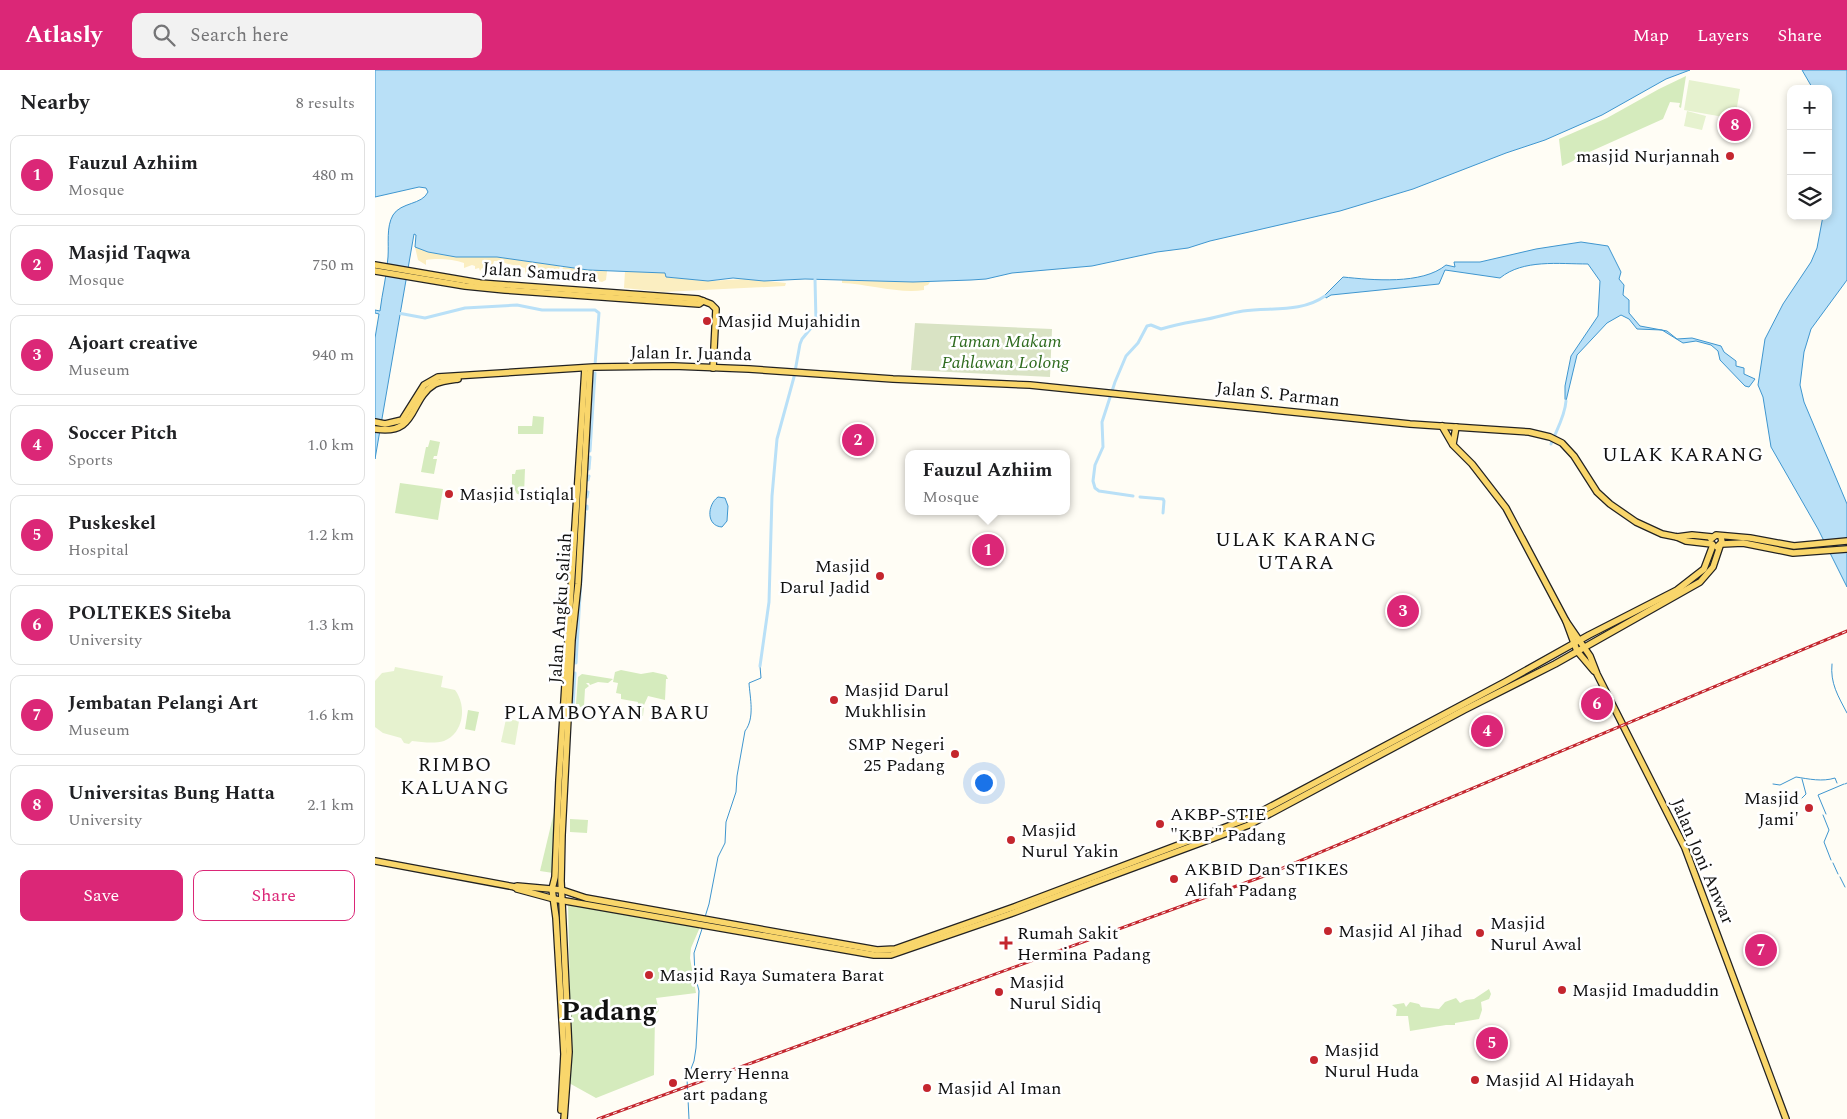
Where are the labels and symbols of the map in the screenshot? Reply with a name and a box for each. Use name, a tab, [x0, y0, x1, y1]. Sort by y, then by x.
pin: 8	[1719, 106, 1751, 144]
place label: masjid Nurjannah	[1576, 143, 1720, 170]
marker: masjid Nurjannah	[1724, 150, 1736, 162]
street label: Jalan Samudra	[482, 255, 598, 290]
place label: Masjid Mujahidin	[717, 308, 861, 335]
marker: Masjid Mujahidin	[701, 315, 713, 327]
park label: Taman Makam Pahlawan Lolong	[941, 328, 1070, 376]
street label: Jalan Ir. Juanda	[630, 339, 752, 368]
street label: Jalan S. Parman	[1215, 375, 1341, 414]
pin: 2	[842, 421, 874, 459]
district label: ULAK KARANG	[1602, 440, 1764, 470]
place label: Masjid Istiqlal	[459, 481, 575, 508]
marker: Masjid Istiqlal	[443, 488, 455, 500]
district label: ULAK KARANG UTARA	[1215, 525, 1377, 578]
pin: 1	[972, 531, 1004, 569]
street label: Jalan Angku Saliah	[542, 532, 579, 684]
place label: Masjid Darul Jadid	[779, 553, 870, 601]
marker: Masjid Darul Jadid	[874, 570, 886, 582]
pin: 3	[1387, 592, 1419, 630]
place label: Masjid Darul Mukhlisin	[844, 677, 949, 725]
pin: 6	[1581, 685, 1613, 723]
marker: Masjid Darul Mukhlisin	[828, 694, 840, 706]
district label: PLAMBOYAN BARU	[503, 698, 711, 728]
pin: 4	[1471, 712, 1503, 750]
place label: SMP Negeri 25 Padang	[848, 731, 945, 779]
marker: SMP Negeri 25 Padang	[949, 748, 961, 760]
district label: RIMBO KALUANG	[400, 750, 510, 803]
your location	[971, 770, 997, 796]
place label: Masjid Jami'	[1744, 785, 1799, 833]
street label: Jalan Joni Anwar	[1664, 794, 1741, 928]
place label: AKBP-STIE "KBP" Padang	[1170, 801, 1286, 849]
marker: Masjid Jami'	[1803, 802, 1815, 814]
place label: Masjid Nurul Yakin	[1021, 817, 1119, 865]
marker: AKBP-STIE "KBP" Padang	[1154, 818, 1166, 830]
marker: Masjid Nurul Yakin	[1005, 834, 1017, 846]
place label: AKBID Dan STIKES Alifah Padang	[1184, 856, 1348, 904]
marker: AKBID Dan STIKES Alifah Padang	[1168, 873, 1180, 885]
place label: Masjid Nurul Awal	[1490, 910, 1582, 958]
place label: Masjid Al Jihad	[1338, 918, 1463, 945]
place label: Rumah Sakit Hermina Padang	[1017, 920, 1151, 968]
marker: Masjid Al Jihad	[1322, 925, 1334, 937]
marker: Masjid Nurul Awal	[1474, 927, 1486, 939]
pin: 7	[1745, 931, 1777, 969]
marker: Rumah Sakit Hermina Padang	[999, 936, 1013, 950]
place label: Masjid Raya Sumatera Barat	[659, 962, 884, 989]
marker: Masjid Raya Sumatera Barat	[643, 969, 655, 981]
place label: Masjid Nurul Sidiq	[1009, 969, 1101, 1017]
place label: Masjid Imaduddin	[1572, 977, 1719, 1004]
marker: Masjid Imaduddin	[1556, 984, 1568, 996]
marker: Masjid Nurul Sidiq	[993, 986, 1005, 998]
district label: Padang	[561, 990, 657, 1033]
pin: 5	[1476, 1024, 1508, 1062]
place label: Masjid Nurul Huda	[1324, 1037, 1419, 1085]
marker: Masjid Nurul Huda	[1308, 1054, 1320, 1066]
place label: Merry Henna art padang	[683, 1060, 790, 1108]
place label: Masjid Al Hidayah	[1485, 1067, 1635, 1094]
marker: Masjid Al Hidayah	[1469, 1074, 1481, 1086]
place label: Masjid Al Iman	[937, 1075, 1062, 1102]
marker: Merry Henna art padang	[667, 1077, 679, 1089]
marker: Masjid Al Iman	[921, 1082, 933, 1094]

